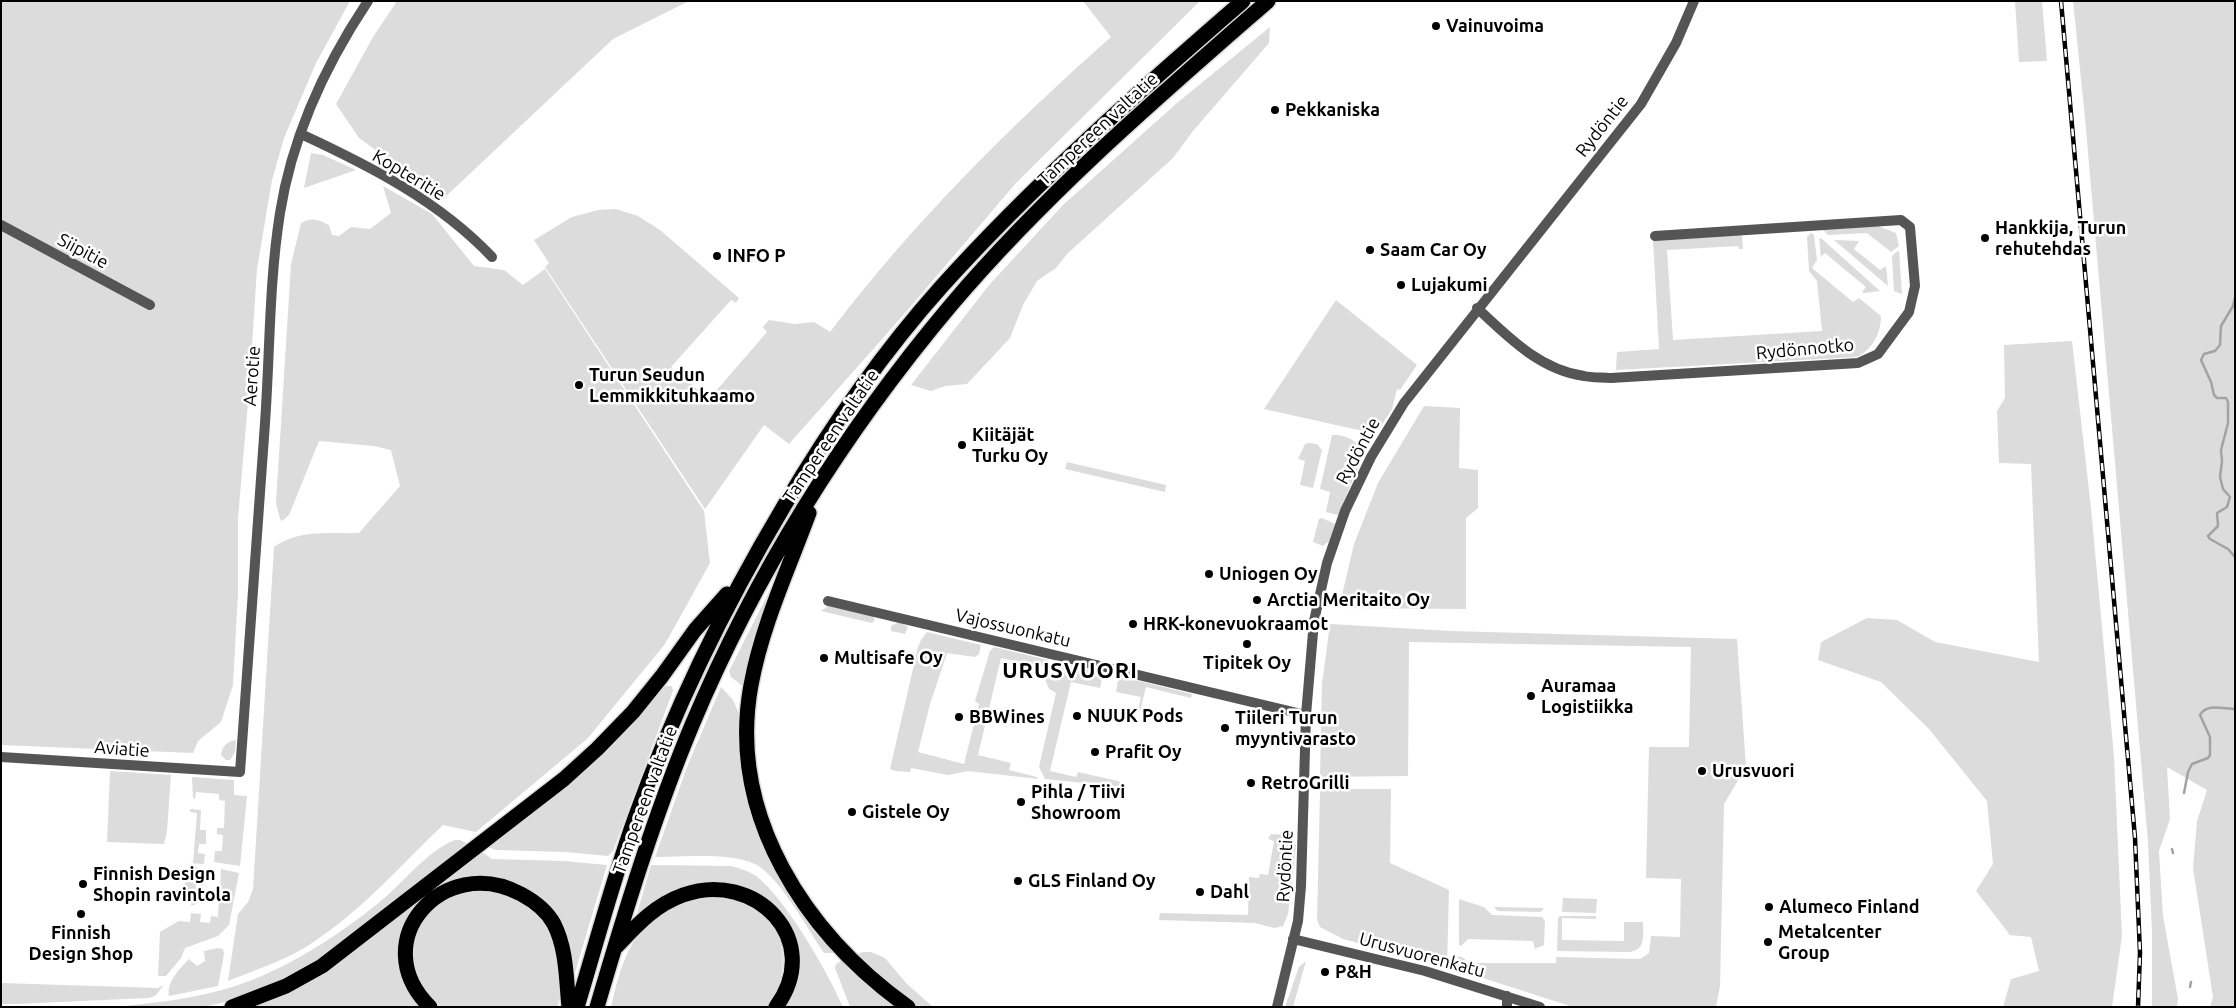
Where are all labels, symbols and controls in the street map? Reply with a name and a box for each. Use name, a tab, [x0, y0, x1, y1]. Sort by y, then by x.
place label: Vainuvoima	[1446, 15, 1544, 37]
marker: Vainuvoima	[1430, 20, 1442, 32]
street label: Tampereen valtatie	[1034, 68, 1162, 190]
street label: Rydöntie	[1571, 91, 1633, 161]
place label: Pekkaniska	[1285, 99, 1380, 121]
marker: Pekkaniska	[1269, 104, 1281, 116]
street label: Kopteritie	[369, 145, 449, 205]
place label: Hankkija, Turun rehutehdas	[1995, 217, 2126, 260]
street label: Siipitie	[54, 229, 112, 273]
marker: Hankkija, Turun rehutehdas	[1979, 232, 1991, 244]
place label: Saam Car Oy	[1380, 239, 1487, 261]
marker: Saam Car Oy	[1364, 244, 1376, 256]
place label: INFO P	[727, 245, 786, 267]
marker: INFO P	[711, 250, 723, 262]
place label: Lujakumi	[1411, 274, 1488, 296]
marker: Lujakumi	[1395, 279, 1407, 291]
street label: Rydönnotko	[1755, 334, 1855, 364]
street label: Aerotie	[239, 345, 265, 407]
place label: Turun Seudun Lemmikkituhkaamo	[589, 364, 755, 406]
street label: Tampereen valtatie	[778, 365, 884, 507]
marker: Turun Seudun Lemmikkituhkaamo	[573, 379, 585, 391]
street label: Rydöntie	[1331, 414, 1385, 488]
place label: Kiitäjät Turku Oy	[972, 424, 1048, 466]
marker: Kiitäjät Turku Oy	[956, 439, 968, 451]
place label: Uniogen Oy	[1219, 563, 1317, 585]
marker: Uniogen Oy	[1203, 568, 1215, 580]
place label: Arctia Meritaito Oy	[1267, 589, 1430, 611]
marker: Arctia Meritaito Oy	[1251, 594, 1263, 606]
street label: Vajossuonkatu	[953, 604, 1073, 652]
place label: HRK-konevuokraamot	[1143, 613, 1328, 635]
marker: HRK-konevuokraamot	[1127, 618, 1139, 630]
marker: Tipitek Oy	[1241, 638, 1253, 650]
place label: Multisafe Oy	[834, 647, 943, 669]
marker: Multisafe Oy	[818, 652, 830, 664]
place label: Tipitek Oy	[1203, 652, 1291, 674]
district label: URUSVUORI	[1001, 658, 1139, 684]
place label: Auramaa Logistiikka	[1541, 675, 1633, 718]
marker: Auramaa Logistiikka	[1525, 690, 1537, 702]
place label: NUUK Pods	[1087, 705, 1183, 727]
place label: BBWines	[969, 706, 1045, 728]
place label: Tiileri Turun myyntivarasto	[1235, 707, 1356, 750]
marker: NUUK Pods	[1071, 710, 1083, 722]
marker: BBWines	[953, 711, 965, 723]
marker: Tiileri Turun myyntivarasto	[1219, 722, 1231, 734]
street label: Tampereen valtatie	[608, 723, 682, 877]
street label: Aviatie	[94, 736, 150, 762]
place label: Prafit Oy	[1105, 741, 1182, 763]
marker: Prafit Oy	[1089, 746, 1101, 758]
place label: Urusvuori	[1712, 760, 1794, 782]
marker: Urusvuori	[1696, 765, 1708, 777]
place label: RetroGrilli	[1261, 772, 1349, 794]
marker: RetroGrilli	[1245, 777, 1257, 789]
place label: Pihla / Tiivi Showroom	[1031, 781, 1125, 824]
marker: Pihla / Tiivi Showroom	[1015, 796, 1027, 808]
place label: Gistele Oy	[862, 801, 950, 823]
marker: Gistele Oy	[846, 806, 858, 818]
street label: Rydöntie	[1272, 829, 1298, 903]
place label: Finnish Design Shopin ravintola	[93, 863, 231, 906]
place label: GLS Finland Oy	[1028, 870, 1156, 892]
marker: GLS Finland Oy	[1012, 875, 1024, 887]
marker: Finnish Design Shopin ravintola	[77, 878, 89, 890]
place label: Dahl	[1210, 881, 1249, 903]
marker: Dahl	[1194, 886, 1206, 898]
place label: Alumeco Finland	[1779, 896, 1920, 918]
marker: Alumeco Finland	[1763, 901, 1775, 913]
marker: Finnish Design Shop	[75, 908, 87, 920]
place label: Metalcenter Group	[1778, 921, 1882, 964]
place label: Finnish Design Shop	[29, 922, 133, 964]
street label: Urusvuorenkatu	[1357, 928, 1487, 982]
marker: Metalcenter Group	[1762, 936, 1774, 948]
place label: P&H	[1335, 961, 1372, 983]
marker: P&H	[1319, 966, 1331, 978]

